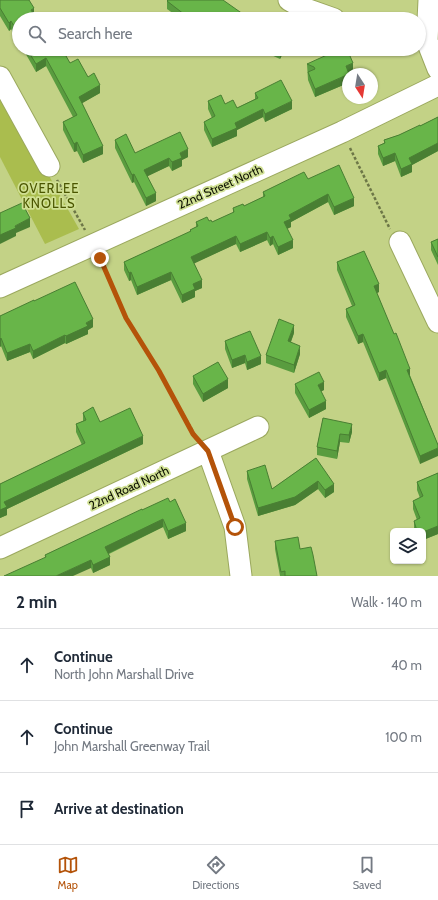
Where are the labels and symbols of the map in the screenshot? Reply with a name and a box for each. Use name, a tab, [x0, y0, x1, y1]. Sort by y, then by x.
north arrow	[342, 68, 378, 104]
street label: 22nd Street North	[175, 161, 265, 212]
district label: OVERLEE KNOLLS	[19, 180, 79, 211]
route end	[91, 249, 109, 267]
street label: 22nd Road North	[86, 462, 171, 513]
route start	[226, 518, 244, 536]

